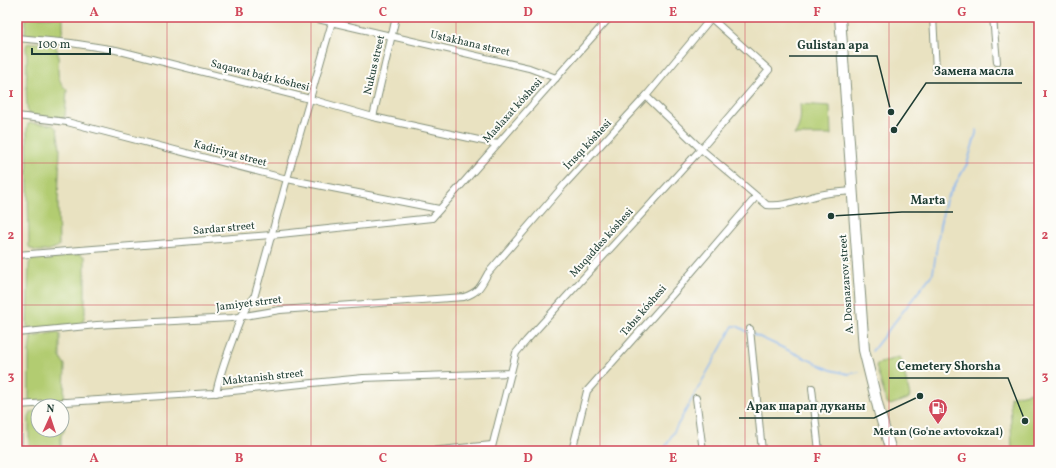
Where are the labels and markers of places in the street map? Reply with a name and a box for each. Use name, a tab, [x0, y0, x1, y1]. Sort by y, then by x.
callout: Gulistan apa	[789, 32, 877, 56]
callout: Замена масла	[926, 59, 1022, 83]
callout: Marta	[902, 188, 953, 212]
callout: Cemetery Shorsha	[889, 354, 1008, 378]
callout: Арак шарап дуканы	[739, 394, 874, 418]
fuel station icon: Metan (Go'ne avtovokzal)	[927, 397, 949, 425]
place label: Metan (Go'ne avtovokzal)	[873, 425, 1003, 440]

